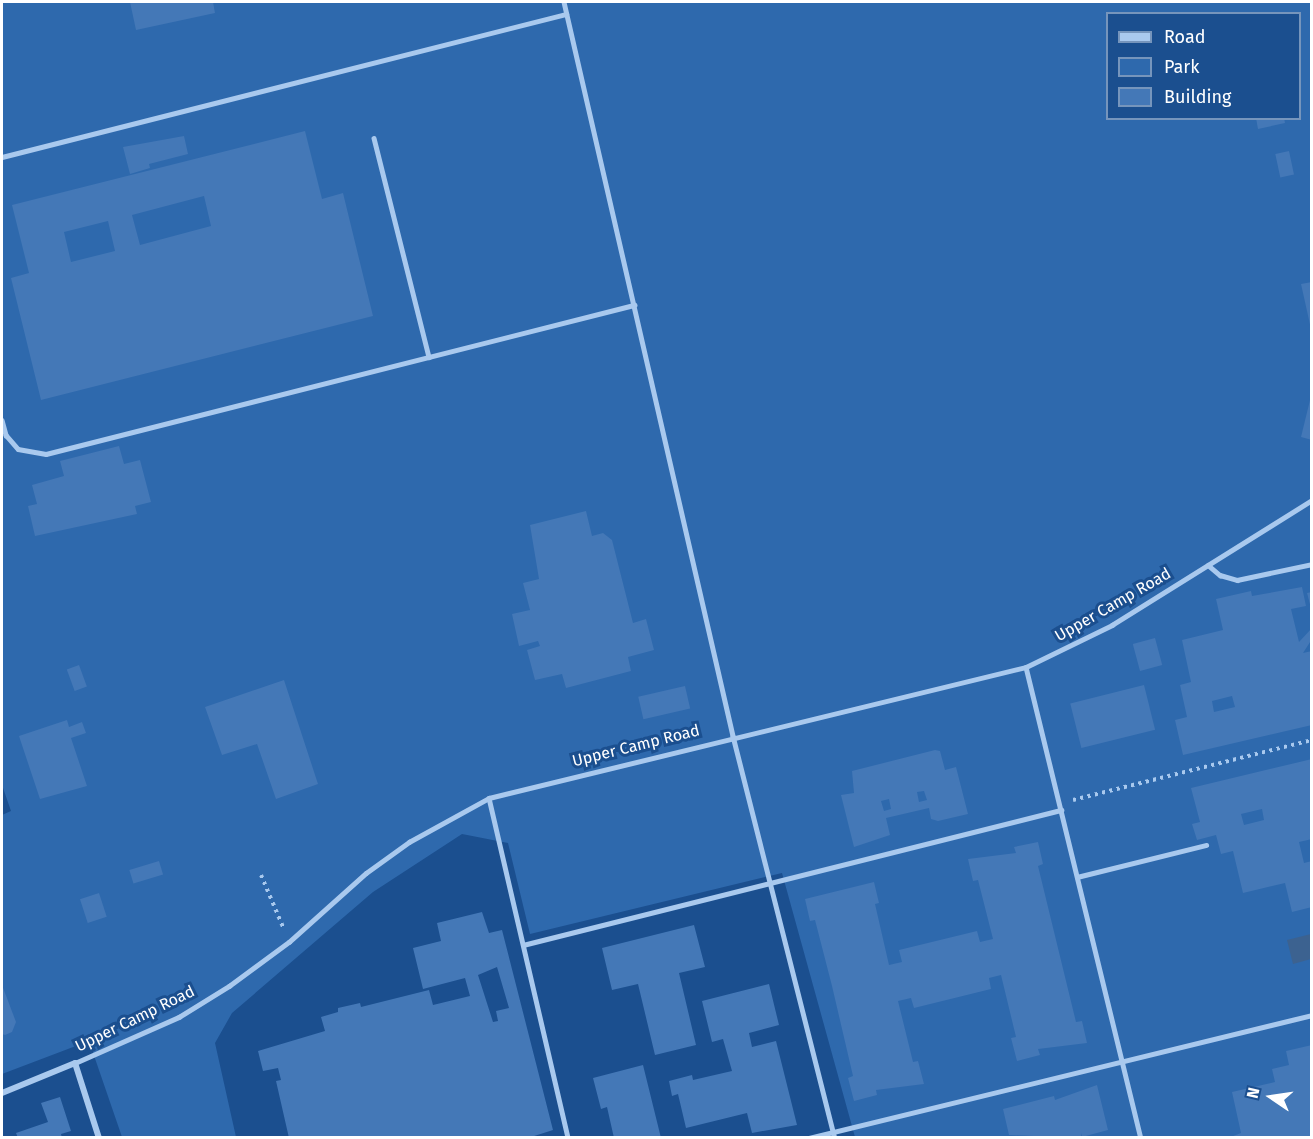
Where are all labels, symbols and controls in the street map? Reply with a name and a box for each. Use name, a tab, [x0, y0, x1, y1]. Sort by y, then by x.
legend	[1106, 12, 1301, 120]
text: Road	[1164, 26, 1206, 48]
text: Park	[1164, 56, 1199, 78]
text: Building	[1164, 86, 1231, 108]
street label: Upper Camp Road	[1052, 564, 1174, 646]
street label: Upper Camp Road	[570, 721, 702, 771]
street label: Upper Camp Road	[72, 982, 198, 1056]
north arrow	[1241, 1067, 1301, 1127]
text: N	[1243, 1086, 1263, 1100]

